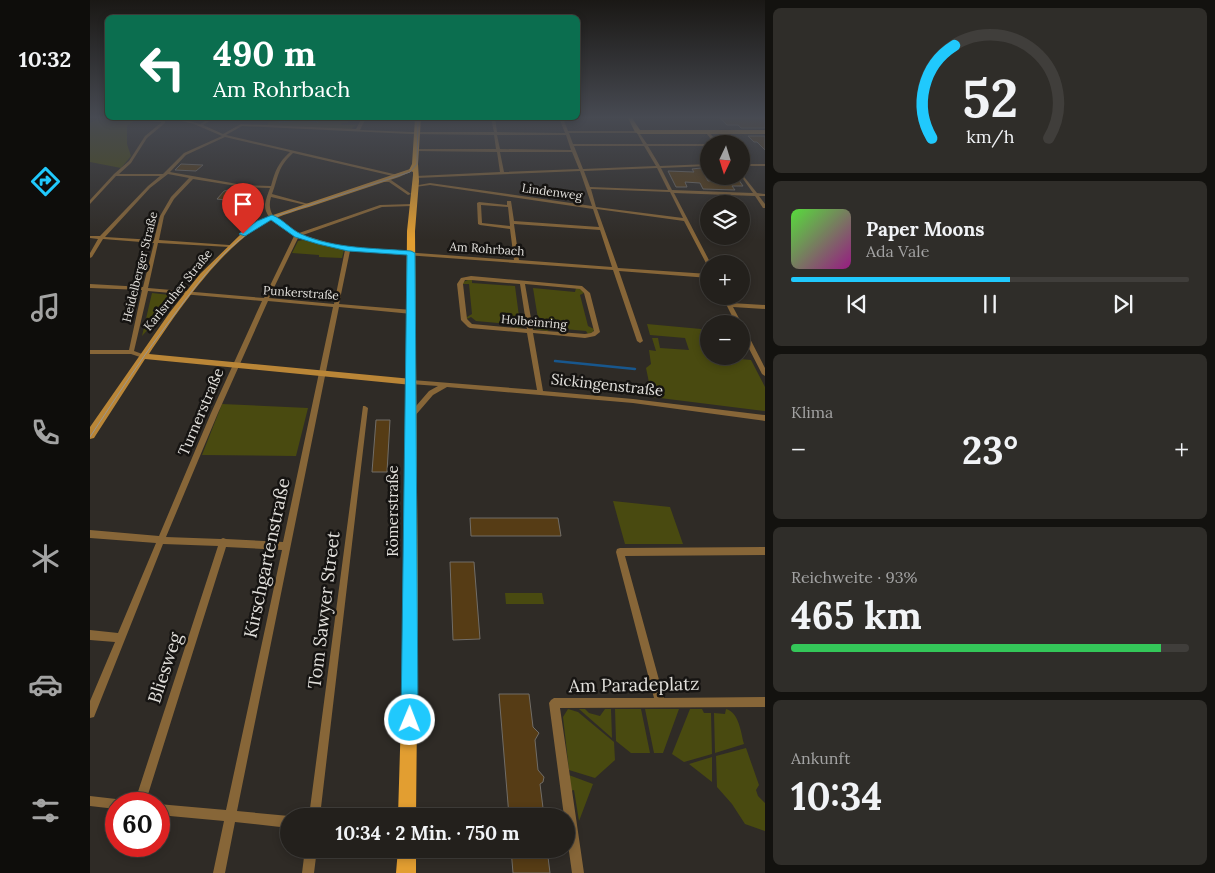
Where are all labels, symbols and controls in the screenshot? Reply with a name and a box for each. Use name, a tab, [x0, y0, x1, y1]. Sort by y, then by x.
text: 490 m	[213, 31, 316, 76]
icon: left	[130, 35, 195, 100]
text: 10:32	[19, 45, 71, 73]
text: 52	[962, 65, 1018, 131]
text: Am Rohrbach	[213, 75, 350, 103]
text: km/h	[966, 125, 1014, 148]
north arrow	[700, 135, 750, 185]
map controls	[700, 135, 750, 365]
icon: directions	[28, 164, 63, 199]
street label: Lindenweg	[521, 180, 584, 203]
pin	[222, 183, 264, 234]
icon: arrive	[229, 190, 257, 218]
button: layers	[700, 195, 750, 245]
street label: Heidelberger Straße	[119, 210, 161, 324]
text: Paper Moons	[866, 217, 985, 241]
street label: Am Rohrbach	[448, 238, 525, 259]
text: Ada Vale	[866, 241, 929, 261]
street label: Karlsruher Straße	[140, 246, 215, 333]
button: +	[700, 255, 750, 305]
street label: Punkerstraße	[263, 282, 340, 303]
icon: music	[28, 290, 63, 325]
icon: previous	[843, 290, 871, 318]
icon: pause	[976, 290, 1004, 318]
icon: next	[1109, 290, 1137, 318]
street label: Holbeinring	[501, 311, 568, 332]
button: −	[700, 315, 750, 365]
street label: Turnerstraße	[173, 365, 228, 459]
street label: Sickingenstraße	[550, 369, 664, 400]
text: Klima	[791, 402, 833, 422]
icon: phone	[28, 415, 63, 450]
text: 23°	[962, 426, 1018, 474]
text: −	[791, 432, 806, 468]
text: +	[1174, 432, 1189, 468]
street label: Römerstraße	[383, 465, 402, 557]
street label: Kirschgartenstraße	[238, 476, 295, 640]
street label: Tom Sawyer Street	[302, 530, 345, 690]
icon: climate	[28, 541, 63, 576]
text: Reichweite · 93%	[791, 567, 918, 587]
text: 465 km	[791, 591, 922, 639]
street label: Bliesweg	[142, 629, 187, 706]
icon: car	[28, 667, 63, 702]
street label: Am Paradeplatz	[567, 672, 699, 697]
position arrow	[383, 693, 435, 745]
text: Ankunft	[791, 748, 850, 768]
text: 10:34	[791, 772, 882, 820]
speed limit sign: 60	[105, 792, 170, 857]
icon: filters	[28, 793, 63, 828]
text: 10:34 · 2 Min. · 750 m	[335, 821, 520, 845]

